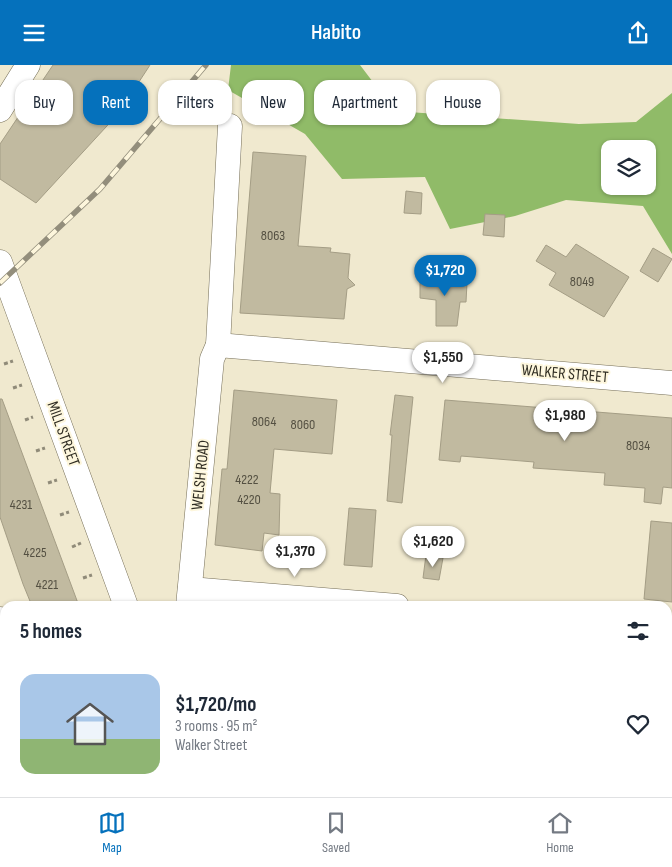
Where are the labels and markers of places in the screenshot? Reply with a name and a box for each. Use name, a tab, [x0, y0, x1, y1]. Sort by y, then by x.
pin: $1,720	[404, 255, 486, 297]
pin: $1,550	[402, 341, 484, 384]
pin: $1,980	[524, 399, 606, 442]
pin: $1,620	[392, 525, 474, 568]
pin: $1,370	[254, 535, 336, 578]

